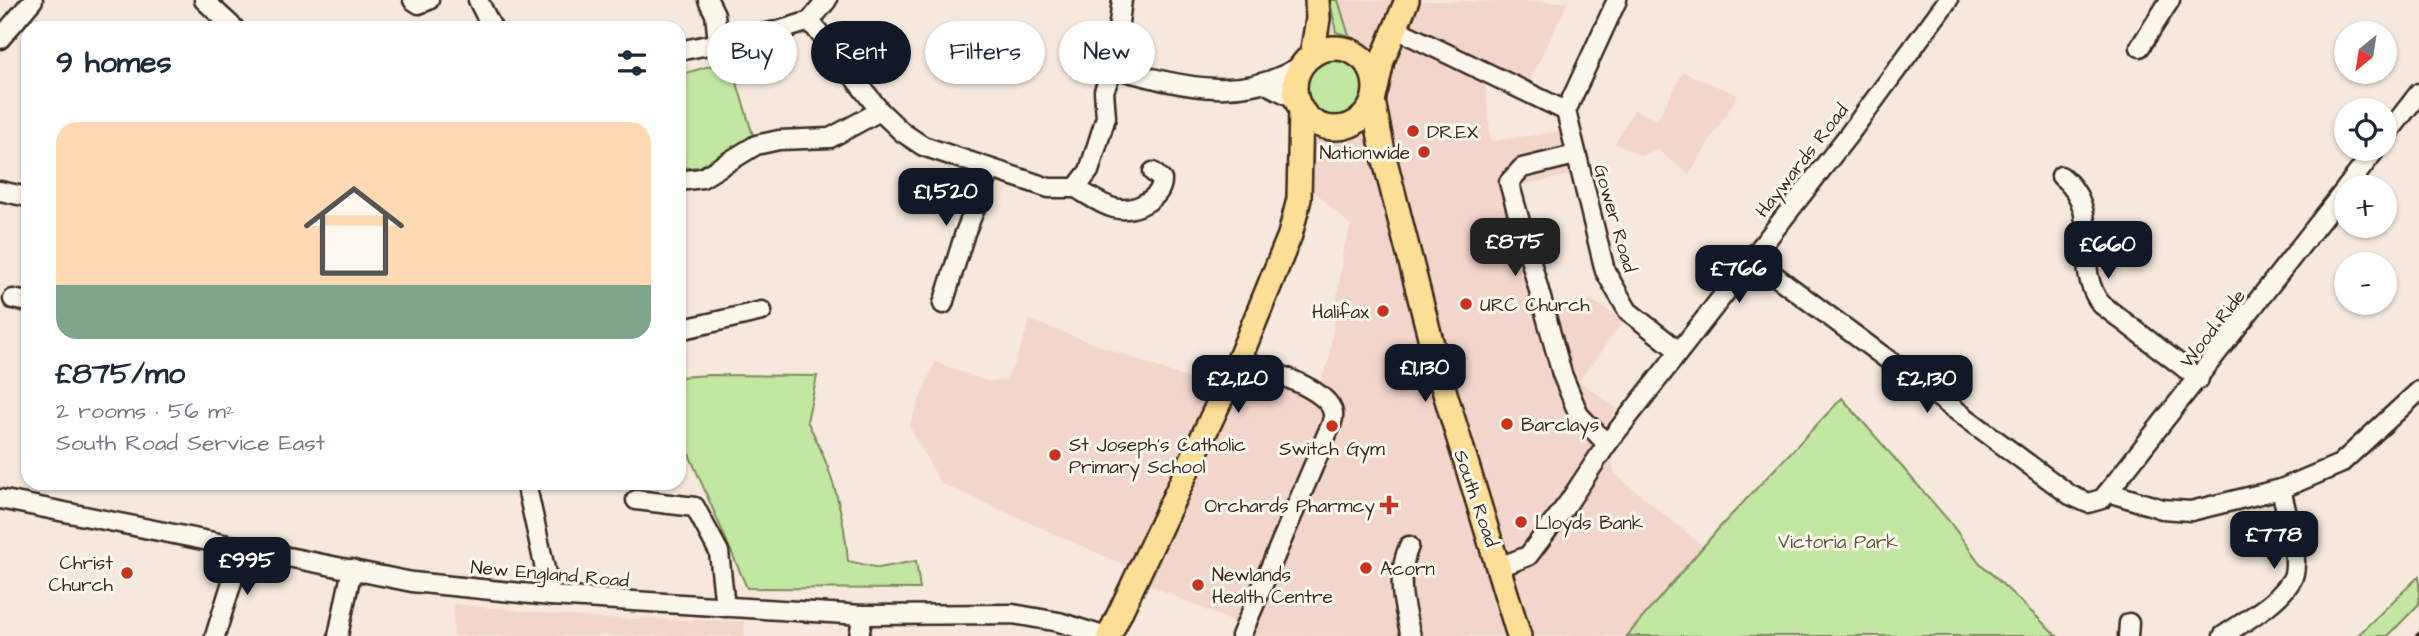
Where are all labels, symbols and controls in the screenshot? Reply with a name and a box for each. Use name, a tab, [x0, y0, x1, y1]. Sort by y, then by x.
chip: Buy	[707, 21, 797, 84]
chip: Rent	[811, 21, 911, 84]
chip: Filters	[925, 21, 1045, 84]
chip: New	[1059, 21, 1155, 84]
north arrow	[2334, 21, 2398, 84]
map controls	[2334, 21, 2397, 315]
text: 9 homes	[56, 42, 171, 84]
icon: filters	[613, 44, 651, 82]
street label: Haywards Road	[1749, 98, 1856, 224]
button: locate	[2334, 98, 2397, 161]
place label: DR.EX	[1427, 119, 1478, 146]
marker: DR.EX	[1405, 123, 1421, 139]
place label: Nationwide	[1319, 140, 1410, 167]
marker: Nationwide	[1416, 144, 1432, 160]
street label: Gower Road	[1586, 161, 1643, 276]
icon: home	[291, 168, 417, 294]
pin: £1,520	[889, 168, 1003, 228]
text: £1,520	[914, 175, 978, 207]
button: +	[2334, 175, 2397, 238]
pin: £875	[1474, 218, 1556, 278]
pin: £660	[2067, 222, 2149, 281]
text: £875	[1486, 225, 1544, 257]
text: £660	[2080, 228, 2136, 260]
pin: £766	[1698, 246, 1780, 305]
text: £766	[1711, 252, 1767, 284]
button: −	[2334, 252, 2397, 315]
street label: Wood Ride	[2174, 284, 2252, 374]
place label: URC Church	[1480, 292, 1590, 319]
marker: URC Church	[1458, 296, 1474, 312]
place label: Halifax	[1312, 299, 1369, 326]
marker: Halifax	[1375, 303, 1391, 319]
pin: £1,130	[1368, 344, 1482, 404]
text: £1,130	[1401, 351, 1449, 383]
text: £875/mo	[56, 353, 185, 395]
pin: £2,120	[1181, 356, 1295, 415]
pin: £2,130	[1870, 356, 1984, 415]
text: £2,120	[1208, 362, 1268, 394]
text: £2,130	[1898, 362, 1956, 394]
text: 2 rooms · 56 m²	[56, 395, 234, 427]
place label: Barclays	[1521, 412, 1599, 440]
marker: Barclays	[1499, 416, 1515, 432]
marker: Switch Gym	[1324, 418, 1340, 434]
text: South Road Service East	[56, 427, 325, 459]
place label: St Joseph's Catholic Primary School	[1069, 432, 1246, 482]
place label: Switch Gym	[1279, 436, 1385, 464]
street label: South Road	[1446, 446, 1505, 551]
marker: St Joseph's Catholic Primary School	[1047, 447, 1063, 463]
place label: Orchards Pharmcy	[1204, 493, 1376, 521]
marker: Orchards Pharmcy	[1381, 497, 1397, 513]
place label: Lloyds Bank	[1535, 510, 1644, 538]
pin: £778	[2233, 512, 2315, 571]
marker: Lloyds Bank	[1513, 514, 1529, 530]
text: £778	[2246, 518, 2302, 550]
park label: Victoria Park	[1778, 529, 1898, 556]
pin: £995	[206, 538, 288, 597]
text: £995	[220, 544, 274, 576]
place label: Christ Church	[49, 550, 114, 599]
street label: New England Road	[469, 554, 630, 596]
place label: Acorn	[1380, 556, 1435, 583]
marker: Acorn	[1358, 560, 1374, 576]
place label: Newlands Health Centre	[1212, 562, 1333, 611]
marker: Christ Church	[119, 565, 135, 581]
marker: Newlands Health Centre	[1190, 577, 1206, 593]

